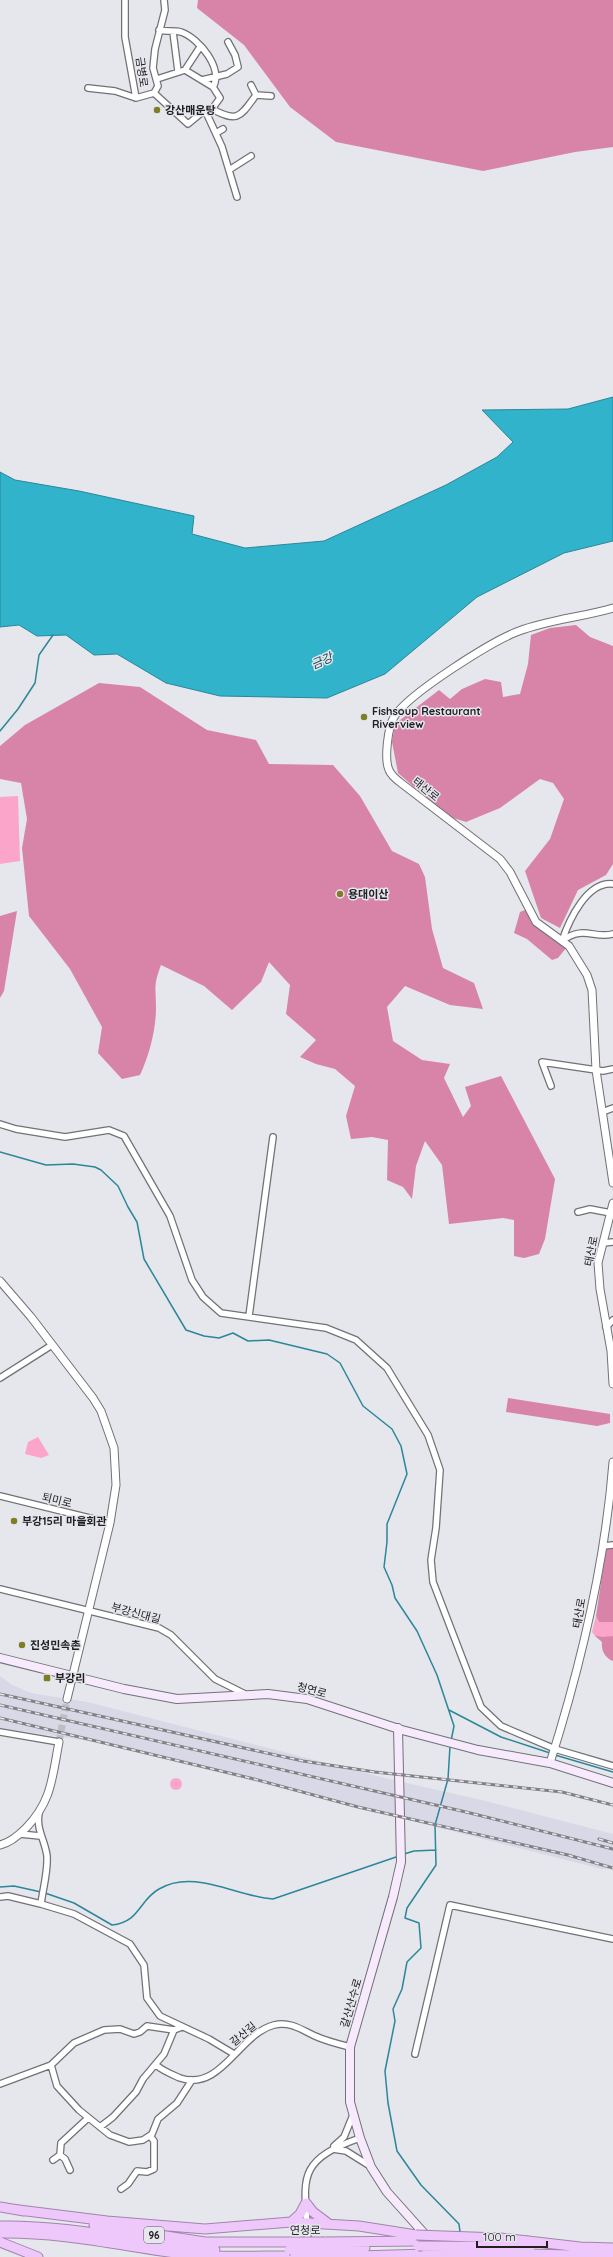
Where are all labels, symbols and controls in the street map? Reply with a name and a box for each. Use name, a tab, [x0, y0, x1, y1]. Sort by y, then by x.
street label: 금병로	[133, 56, 151, 88]
place label: 강산매운탕	[165, 103, 216, 117]
marker: 강산매운탕	[152, 105, 162, 115]
water label: 금강	[309, 648, 337, 672]
place label: Fishsoup Restaurant Riverview	[372, 704, 481, 731]
marker: Fishsoup Restaurant Riverview	[359, 712, 369, 722]
street label: 태산로	[410, 774, 442, 804]
place label: 용대이산	[348, 887, 388, 901]
marker: 용대이산	[335, 889, 345, 899]
street label: 태산로	[581, 1235, 601, 1267]
street label: 퇴미로	[41, 1490, 73, 1510]
place label: 부강15리 마을회관	[22, 1514, 107, 1528]
marker: 부강15리 마을회관	[9, 1516, 19, 1526]
street label: 태산로	[569, 1597, 589, 1629]
street label: 부강신대길	[110, 1600, 162, 1626]
place label: 진성민속촌	[30, 1638, 81, 1652]
marker: 진성민속촌	[17, 1640, 27, 1650]
place label: 부강리	[55, 1671, 85, 1685]
marker: 부강리	[42, 1673, 52, 1683]
street label: 청연로	[296, 1679, 328, 1701]
street label: 갈산산수로	[337, 1977, 365, 2029]
street label: 갈산길	[227, 2019, 259, 2049]
street label: 연청로	[290, 2223, 320, 2237]
scale bar	[477, 2223, 547, 2249]
road number: 96	[144, 2227, 164, 2243]
text: 100 m	[483, 2229, 516, 2244]

